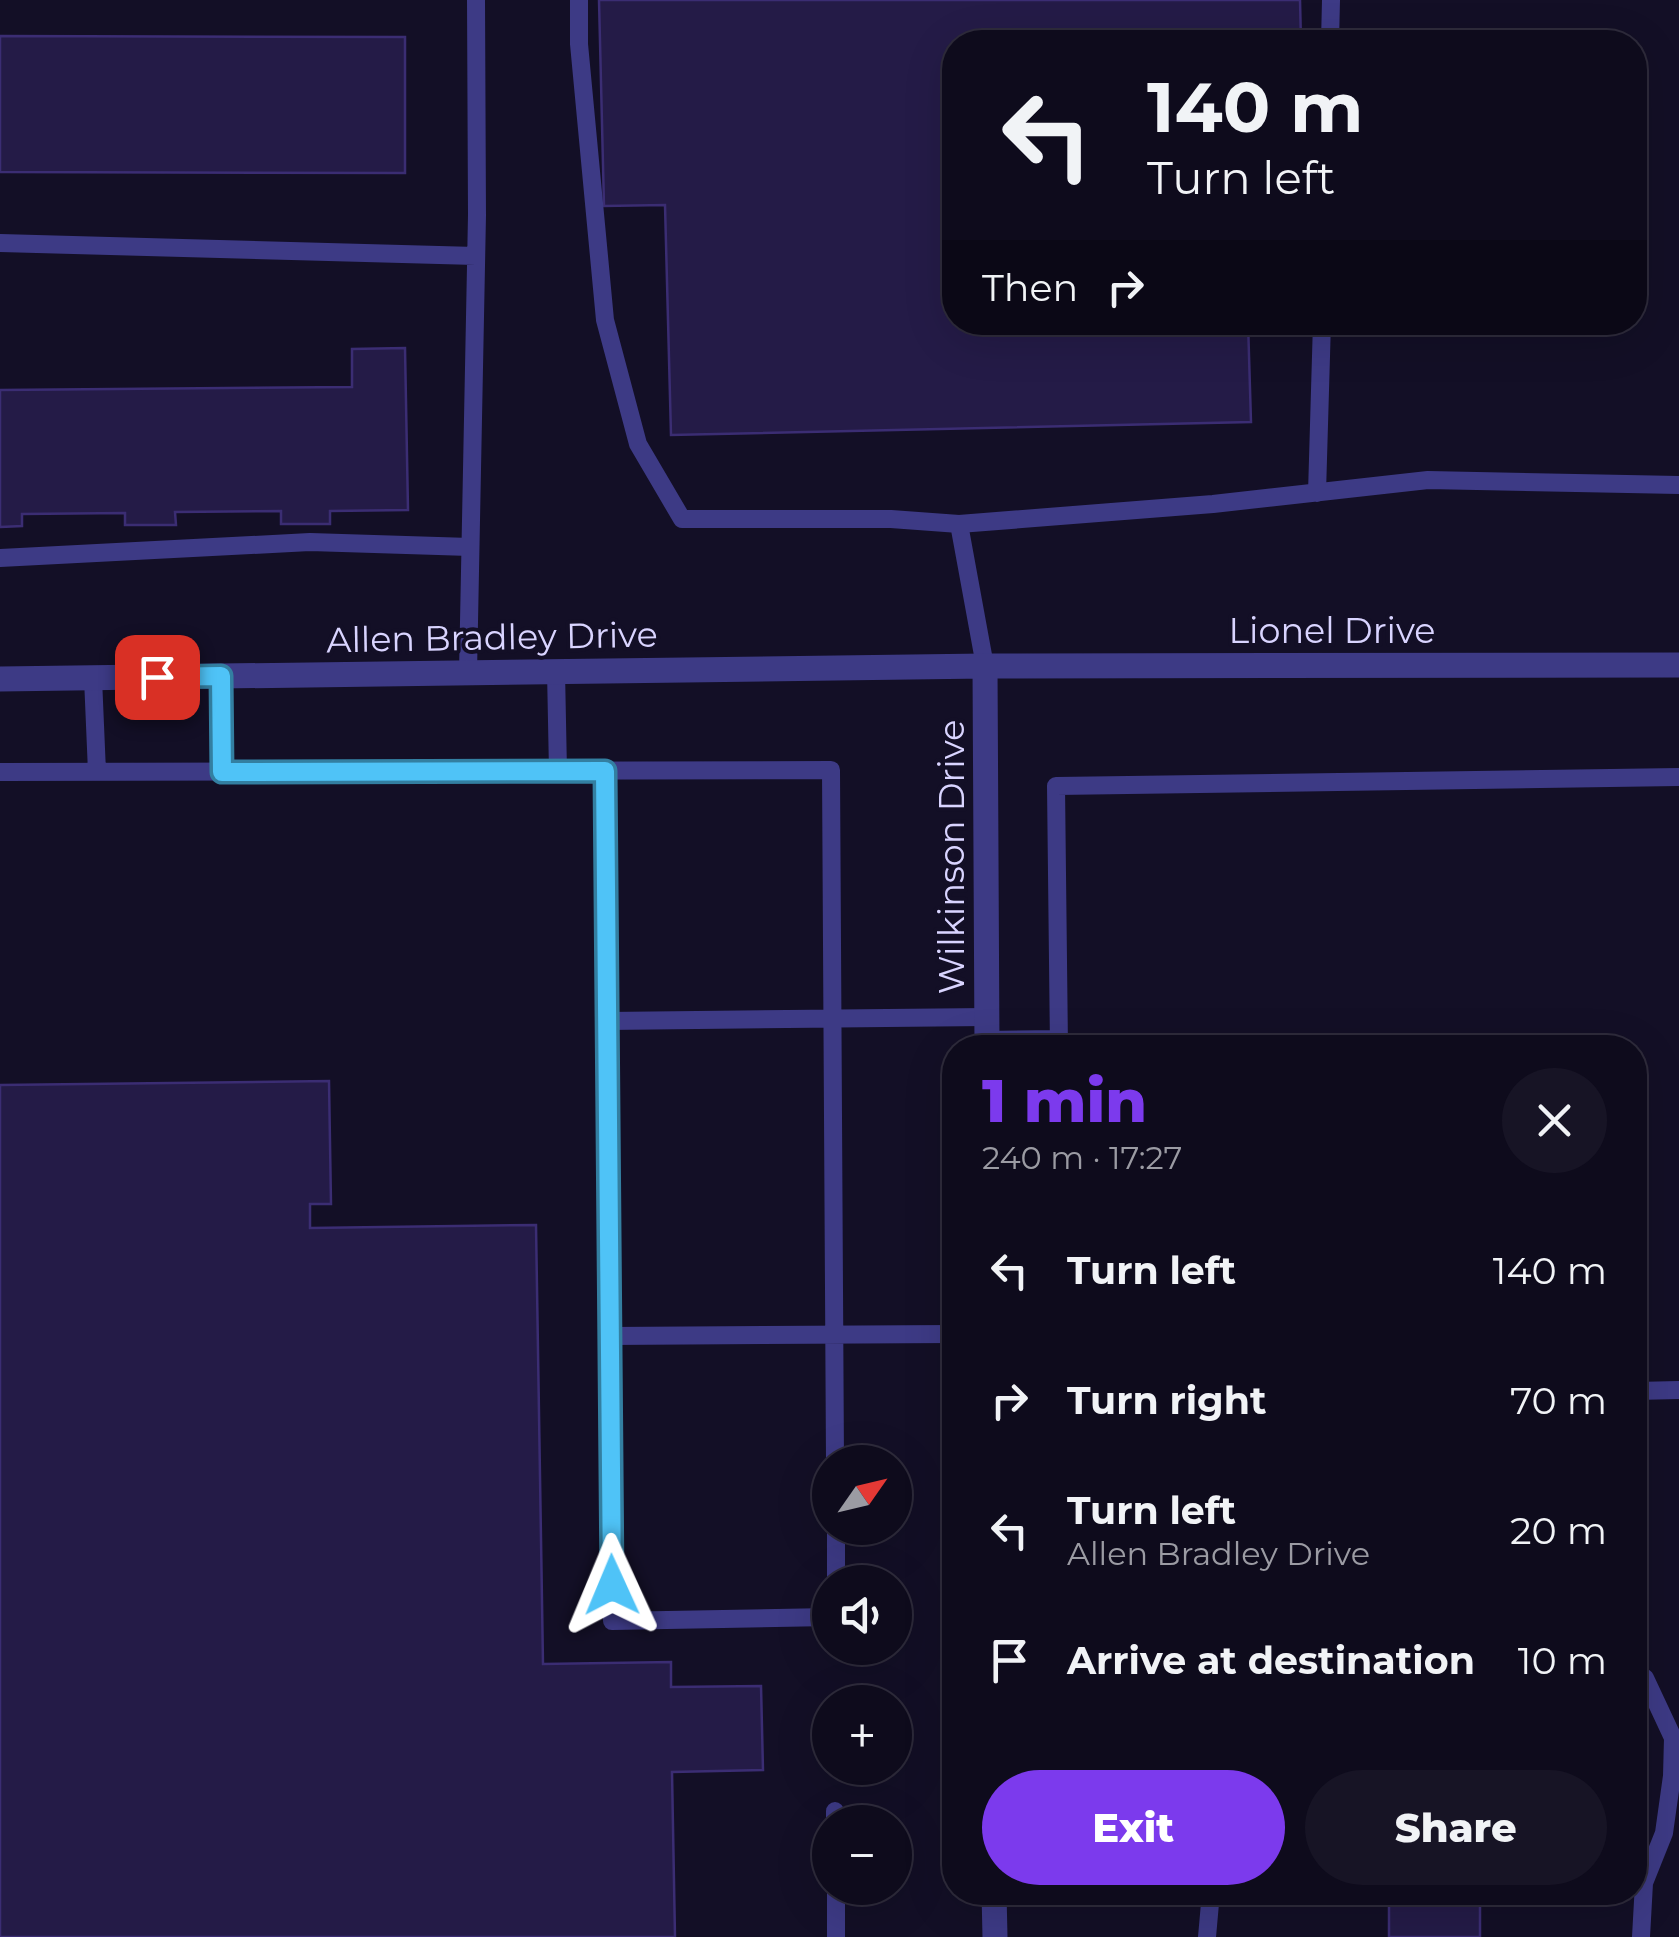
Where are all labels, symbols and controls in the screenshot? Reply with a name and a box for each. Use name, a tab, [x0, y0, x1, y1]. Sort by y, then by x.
text: 140 m	[1147, 64, 1363, 150]
icon: left	[982, 70, 1112, 200]
text: Turn left	[1147, 150, 1335, 205]
icon: right	[1098, 260, 1153, 315]
text: Then	[982, 264, 1078, 311]
street label: Lionel Drive	[1228, 609, 1436, 652]
street label: Allen Bradley Drive	[326, 613, 658, 661]
pin	[115, 635, 200, 720]
icon: arrive	[130, 650, 185, 705]
street label: Wilkinson Drive	[930, 720, 973, 994]
text: 1 min	[982, 1064, 1147, 1137]
button: close	[1502, 1068, 1607, 1173]
text: 240 m · 17:27	[982, 1138, 1182, 1177]
icon: left	[982, 1243, 1037, 1298]
text: Turn left	[1067, 1247, 1236, 1294]
text: 140 m	[1493, 1247, 1607, 1294]
icon: right	[982, 1373, 1037, 1428]
text: Turn right	[1067, 1377, 1266, 1424]
text: 70 m	[1510, 1377, 1607, 1424]
north arrow	[812, 1445, 912, 1545]
map controls	[812, 1445, 912, 1905]
text: Turn left	[1067, 1487, 1236, 1534]
icon: left	[982, 1503, 1037, 1558]
text: 20 m	[1510, 1507, 1607, 1554]
position arrow	[560, 1533, 664, 1637]
text: Allen Bradley Drive	[1067, 1534, 1370, 1573]
button: sound	[812, 1565, 912, 1665]
icon: arrive	[982, 1633, 1037, 1688]
text: Arrive at destination	[1067, 1637, 1475, 1684]
text: 10 m	[1518, 1637, 1607, 1684]
button: +	[812, 1685, 912, 1785]
button: Exit	[982, 1770, 1285, 1885]
button: Share	[1305, 1770, 1607, 1885]
button: −	[812, 1805, 912, 1905]

